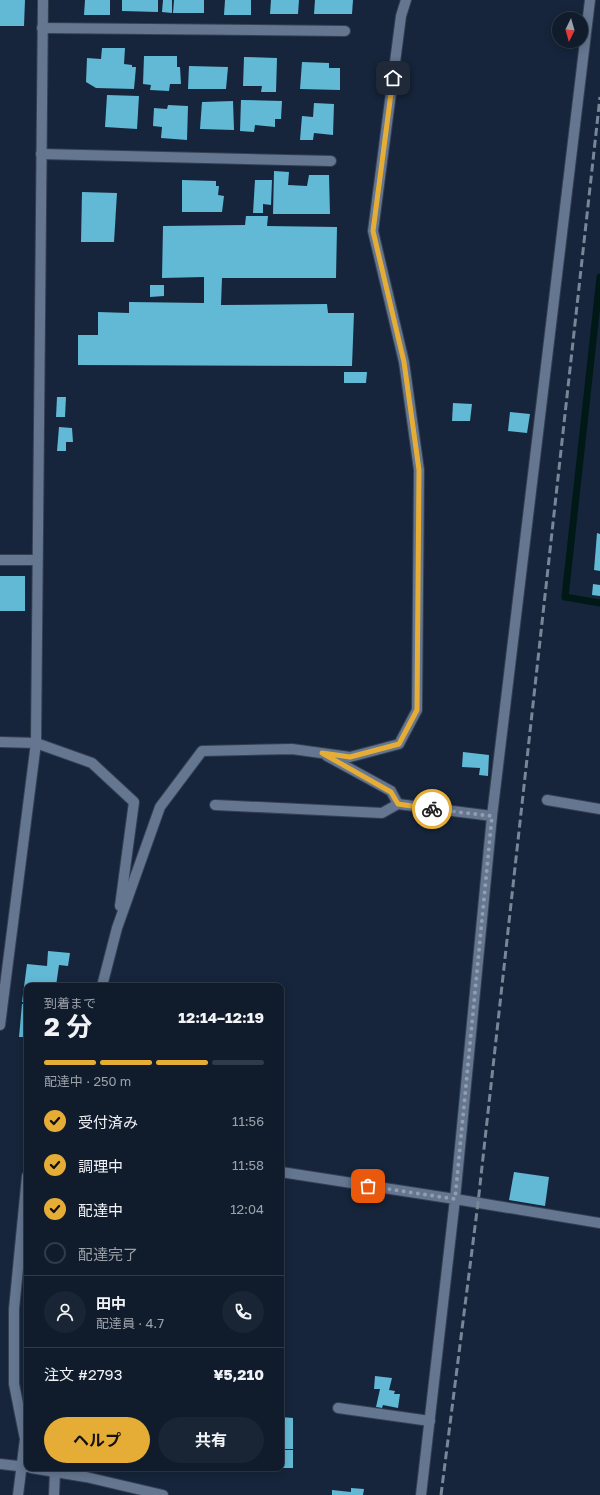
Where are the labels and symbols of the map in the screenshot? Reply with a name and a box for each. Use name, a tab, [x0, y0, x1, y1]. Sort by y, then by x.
north arrow	[552, 12, 588, 48]
pin	[376, 61, 410, 95]
courier	[412, 789, 452, 829]
pin	[351, 1169, 385, 1203]

